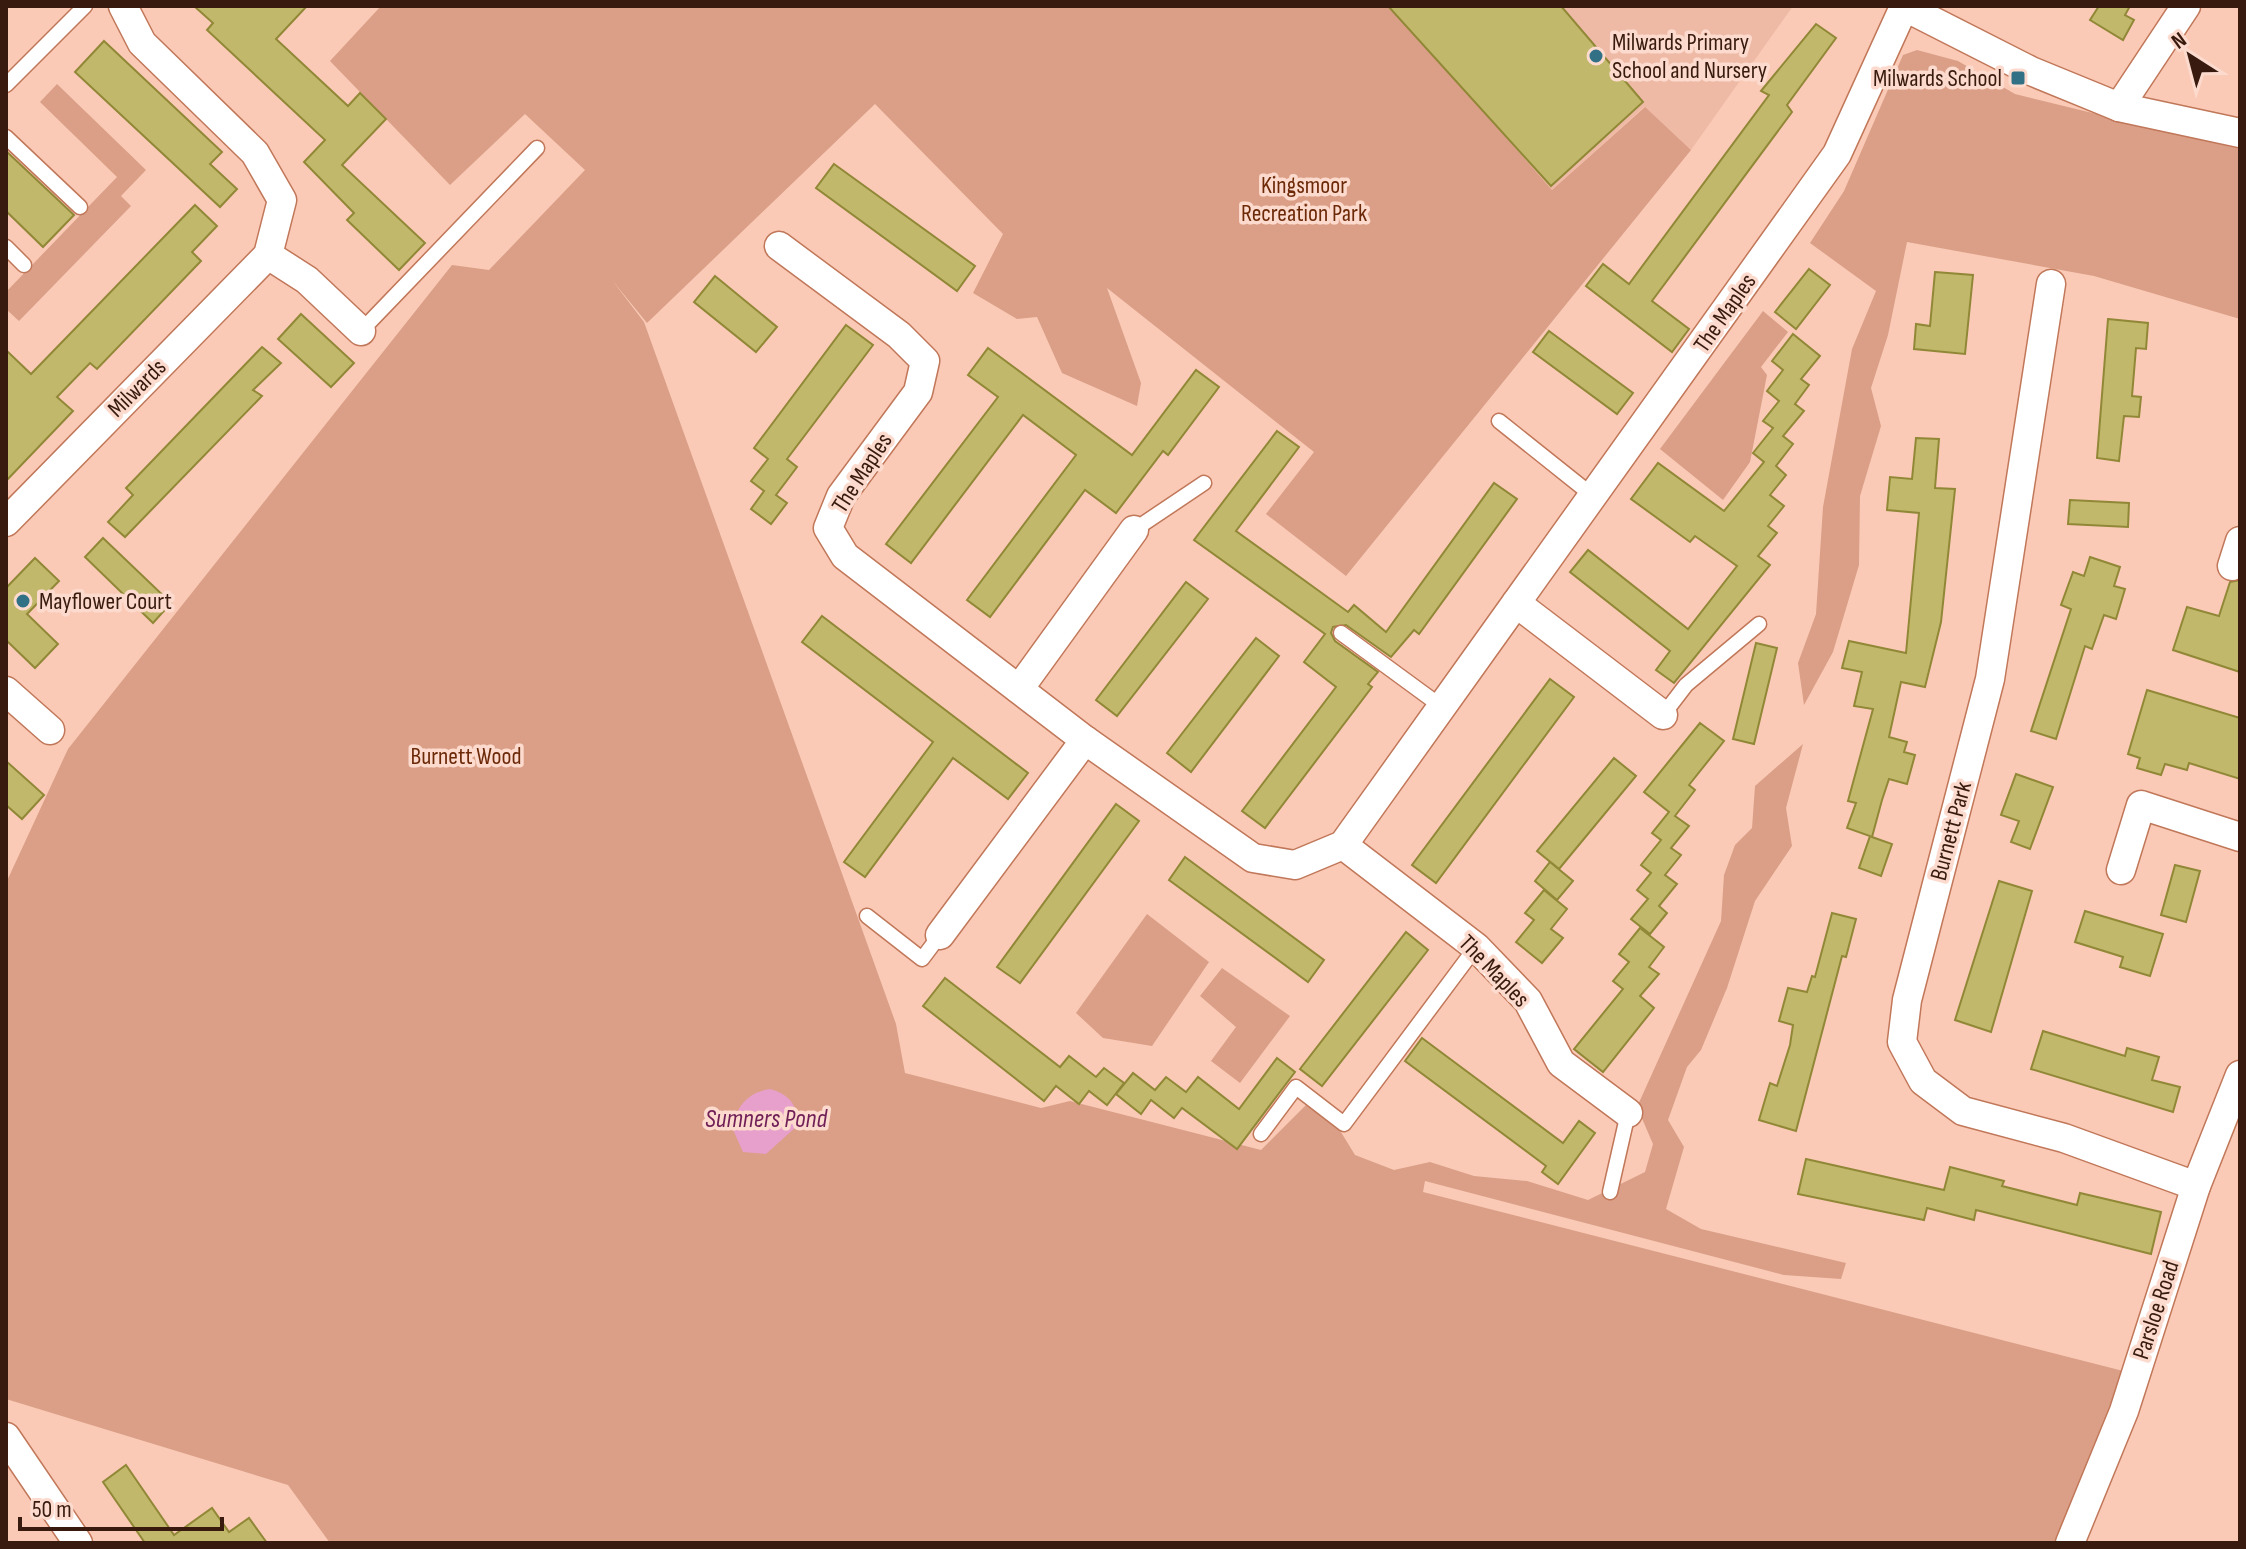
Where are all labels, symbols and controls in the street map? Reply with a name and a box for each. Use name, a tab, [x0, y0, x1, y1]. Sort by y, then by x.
north arrow	[2150, 16, 2230, 96]
text: N	[2166, 27, 2192, 55]
place label: Milwards Primary School and Nursery	[1612, 28, 1767, 85]
marker: Milwards Primary School and Nursery	[1587, 47, 1605, 65]
place label: Milwards School	[1873, 64, 2002, 93]
marker: Milwards School	[2009, 69, 2027, 87]
park label: Kingsmoor Recreation Park	[1241, 171, 1367, 228]
street label: The Maples	[1687, 268, 1763, 358]
street label: Milwards	[102, 353, 172, 423]
street label: The Maples	[825, 428, 899, 518]
place label: Mayflower Court	[39, 587, 172, 616]
marker: Mayflower Court	[14, 592, 32, 610]
park label: Burnett Wood	[410, 742, 522, 771]
street label: Burnett Park	[1924, 778, 1978, 884]
street label: The Maples	[1453, 929, 1535, 1013]
water label: Sumners Pond	[705, 1104, 828, 1135]
street label: Parsloe Road	[2126, 1257, 2186, 1363]
scale bar	[20, 1481, 222, 1531]
text: 50 m	[32, 1495, 72, 1524]

